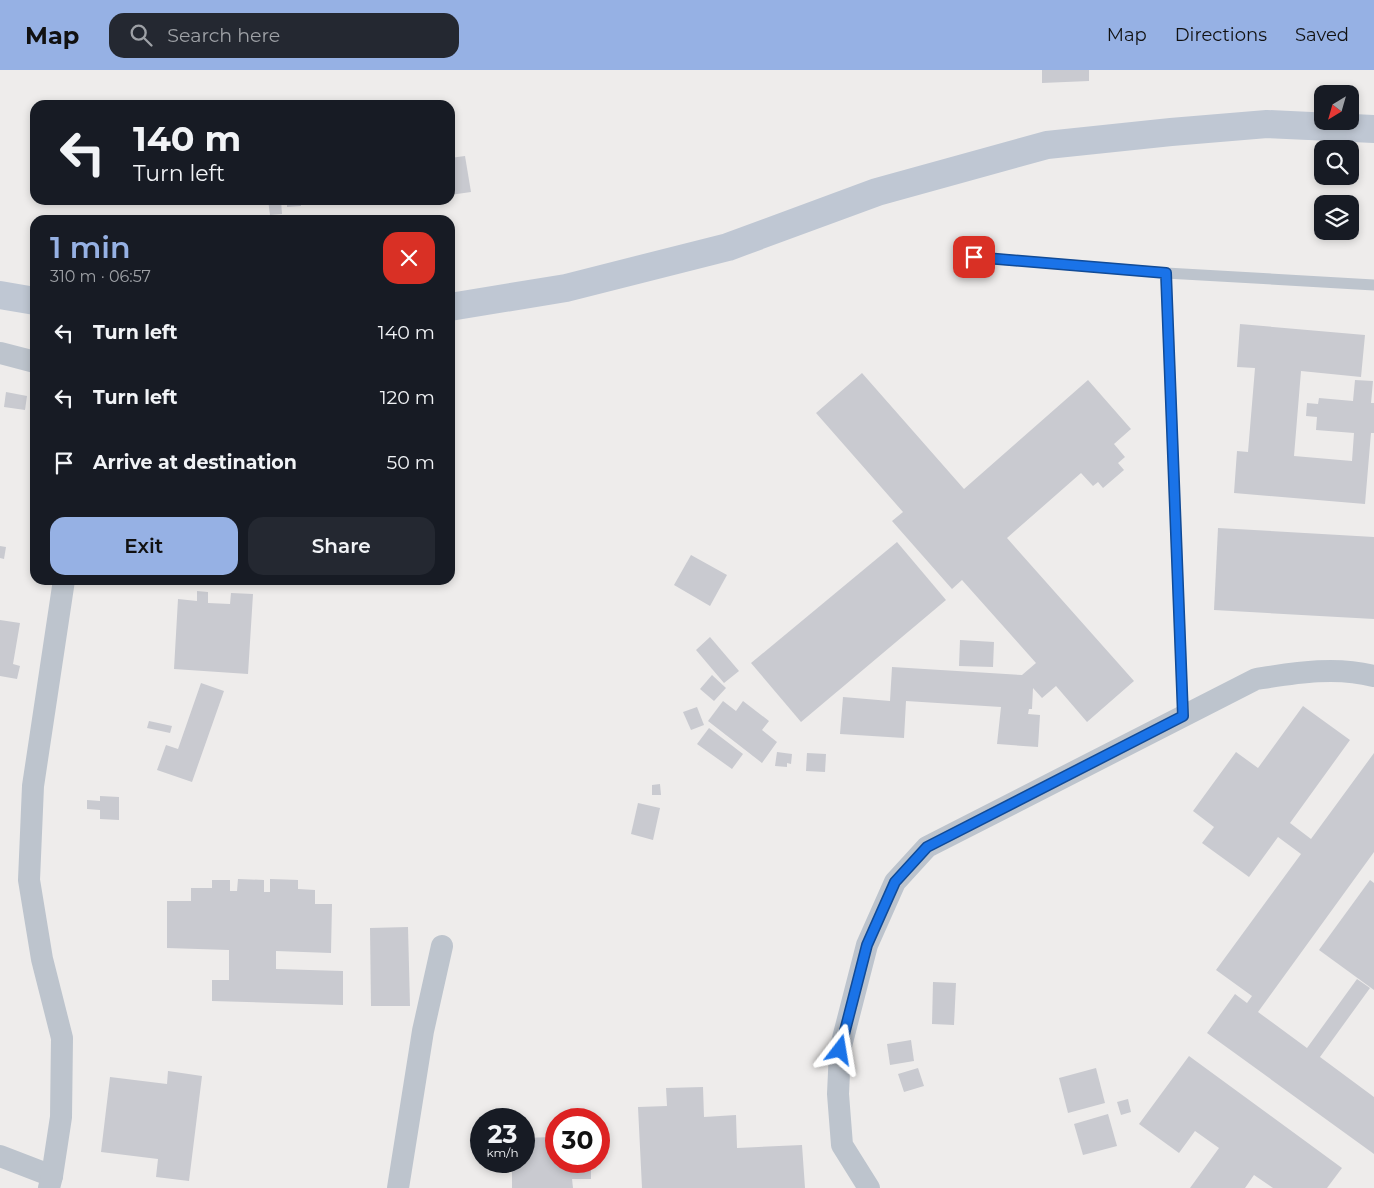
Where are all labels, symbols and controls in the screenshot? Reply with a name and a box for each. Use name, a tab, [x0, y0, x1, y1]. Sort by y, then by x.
search box	[109, 13, 459, 58]
text: Map	[25, 21, 79, 50]
icon: search	[127, 21, 155, 49]
text: Search here	[167, 24, 280, 47]
text: Map	[1107, 24, 1147, 46]
text: Directions	[1175, 24, 1267, 46]
text: Saved	[1295, 24, 1349, 46]
north arrow	[1314, 85, 1359, 130]
map controls	[1314, 85, 1359, 240]
text: 140 m	[133, 117, 241, 160]
icon: left	[50, 120, 115, 185]
button: search	[1314, 140, 1359, 185]
text: Turn left	[133, 160, 225, 187]
button: layers	[1314, 195, 1359, 240]
text: 1 min	[50, 229, 131, 266]
button: close	[383, 232, 435, 284]
pin	[953, 236, 995, 278]
icon: arrive	[960, 243, 988, 271]
text: 310 m · 06:57	[50, 267, 151, 286]
icon: left	[50, 319, 78, 347]
text: Turn left	[93, 321, 178, 344]
text: 140 m	[378, 321, 435, 344]
icon: left	[50, 384, 78, 412]
text: Turn left	[93, 386, 178, 409]
text: 120 m	[380, 386, 435, 409]
icon: arrive	[50, 449, 78, 477]
text: Arrive at destination	[93, 451, 297, 474]
text: 50 m	[387, 451, 435, 474]
button: Exit	[50, 517, 238, 575]
button: Share	[248, 517, 435, 575]
position arrow	[813, 1023, 865, 1075]
speed limit sign: 30	[545, 1108, 610, 1173]
text: 23	[488, 1119, 517, 1149]
text: km/h	[486, 1145, 519, 1160]

